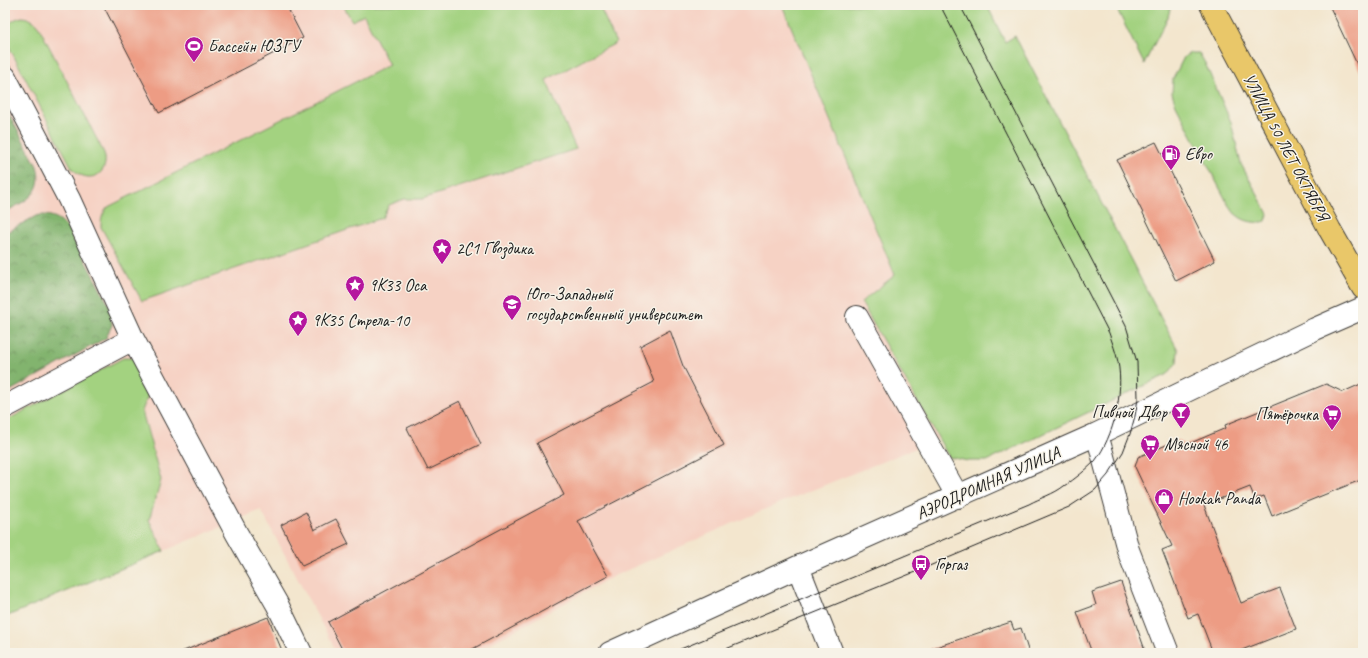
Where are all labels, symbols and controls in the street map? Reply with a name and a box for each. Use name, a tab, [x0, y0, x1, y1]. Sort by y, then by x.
sports icon: Бассейн ЮЗГУ	[183, 35, 205, 63]
place label: Бассейн ЮЗГУ	[208, 36, 302, 57]
street label: УЛИЦА 50 ЛЕТ ОКТЯБРЯ	[1238, 70, 1335, 227]
fuel station icon: Евро	[1160, 143, 1182, 171]
place label: Евро	[1185, 144, 1213, 165]
place icon: 2С1 Гвоздика	[431, 237, 453, 265]
place label: 2С1 Гвоздика	[456, 238, 535, 260]
place icon: 9К33 Оса	[344, 274, 366, 302]
place label: 9К33 Оса	[369, 275, 428, 296]
place label: Юго-Западный государственный университет	[526, 284, 702, 325]
school or university icon: Юго-Западный государственный университет	[501, 293, 523, 321]
place icon: 9К35 Стрела-10	[287, 309, 309, 337]
place label: 9К35 Стрела-10	[312, 310, 411, 331]
bar icon: Пивной Двор	[1170, 401, 1192, 429]
place label: Пивной Двор	[1092, 402, 1169, 423]
supermarket icon: Пятёрочка	[1321, 403, 1343, 431]
place label: Пятёрочка	[1256, 404, 1319, 425]
supermarket icon: Мясной 46	[1139, 433, 1161, 461]
place label: Мясной 46	[1164, 434, 1229, 455]
street label: АЭРОДРОМНАЯ УЛИЦА	[913, 441, 1064, 524]
shop icon: Hookah Panda	[1153, 487, 1175, 515]
place label: Hookah Panda	[1178, 488, 1262, 509]
bus stop icon: Горгаз	[910, 553, 932, 581]
place label: Горгаз	[935, 554, 968, 575]

